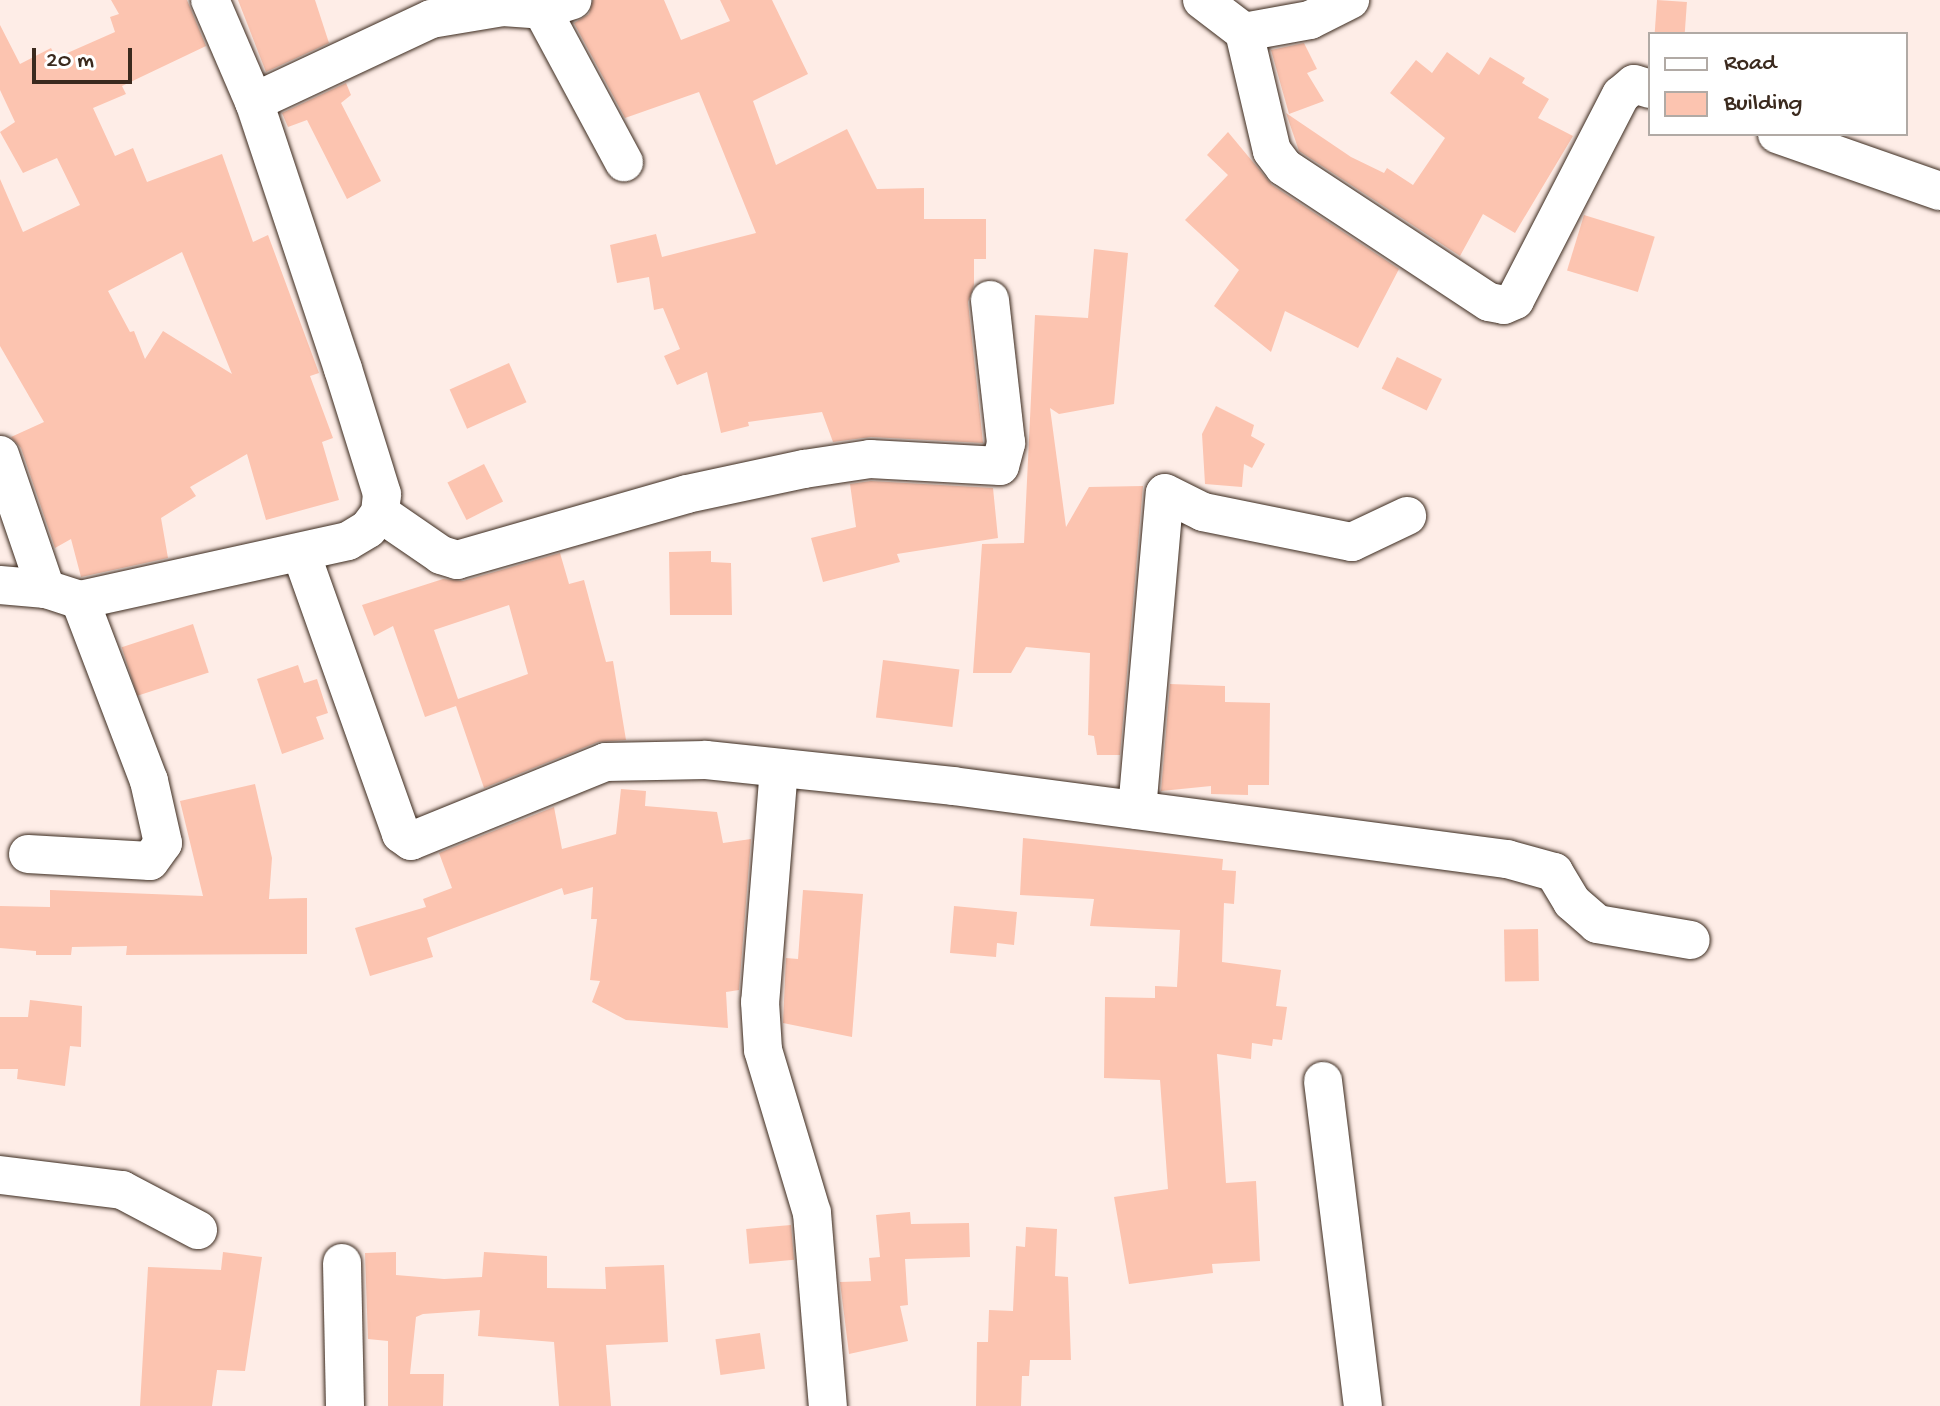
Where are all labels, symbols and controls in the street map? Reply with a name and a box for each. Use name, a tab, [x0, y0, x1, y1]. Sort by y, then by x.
scale bar	[36, 32, 136, 82]
legend	[1648, 32, 1908, 136]
text: 20 m	[46, 47, 94, 76]
text: Road	[1724, 50, 1776, 79]
text: Building	[1724, 90, 1802, 119]

